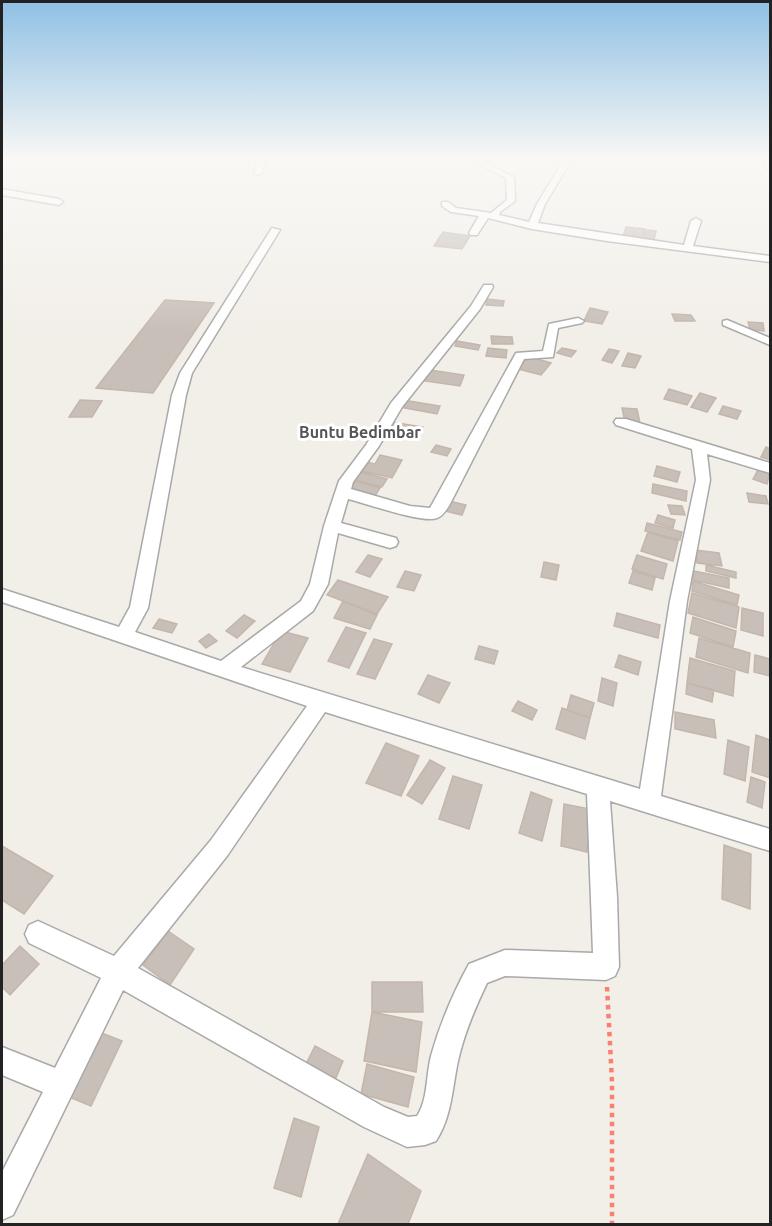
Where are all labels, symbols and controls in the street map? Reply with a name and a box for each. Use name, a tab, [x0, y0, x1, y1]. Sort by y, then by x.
district label: Buntu Bedimbar	[299, 423, 421, 441]

